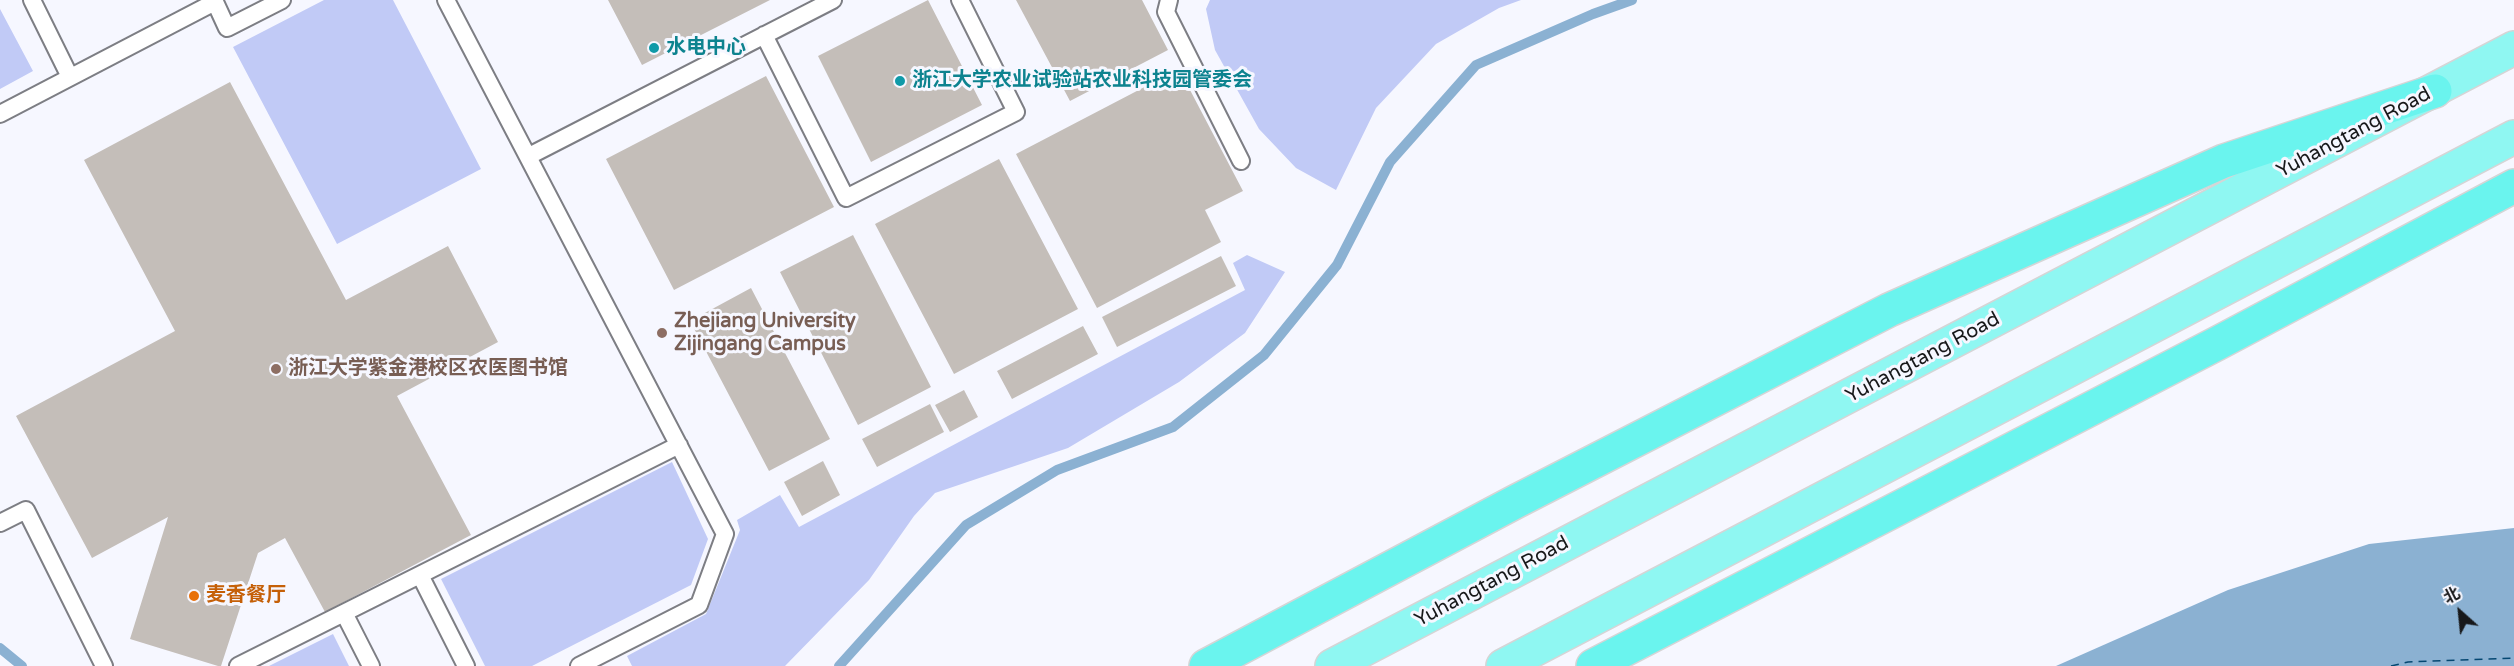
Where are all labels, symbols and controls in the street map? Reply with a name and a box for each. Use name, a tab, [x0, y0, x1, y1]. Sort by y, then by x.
place label: 水电中心	[666, 36, 746, 60]
marker: 水电中心	[647, 41, 661, 55]
place label: 浙江大学农业试验站农业科技园管委会	[912, 69, 1252, 93]
marker: 浙江大学农业试验站农业科技园管委会	[893, 74, 907, 88]
street label: Yuhangtang Road	[2273, 82, 2435, 184]
street label: Yuhangtang Road	[1842, 307, 2004, 409]
place label: Zhejiang University Zijingang Campus	[674, 310, 856, 357]
marker: Zhejiang University Zijingang Campus	[655, 326, 669, 340]
place label: 浙江大学紫金港校区农医图书馆	[288, 357, 568, 381]
marker: 浙江大学紫金港校区农医图书馆	[269, 362, 283, 376]
street label: Yuhangtang Road	[1411, 531, 1573, 633]
north arrow	[2430, 582, 2490, 642]
text: 北	[2440, 583, 2463, 609]
place label: 麦香餐厅	[206, 584, 286, 608]
marker: 麦香餐厅	[187, 589, 201, 603]

